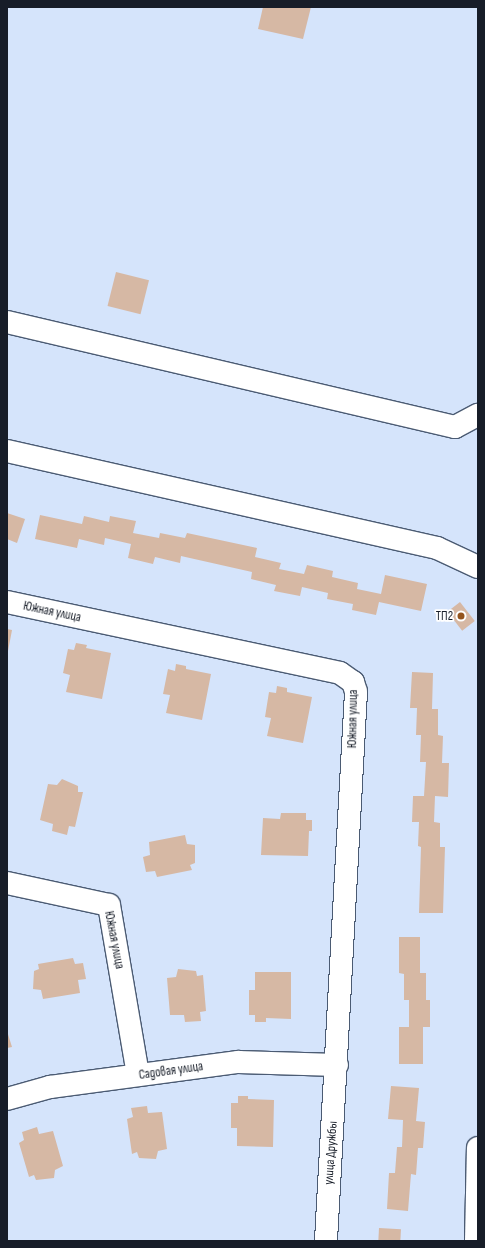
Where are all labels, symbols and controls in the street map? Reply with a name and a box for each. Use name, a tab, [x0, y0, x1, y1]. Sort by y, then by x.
street label: Южная улица	[22, 598, 82, 626]
place label: ТП2	[436, 608, 453, 624]
marker: ТП2	[456, 611, 466, 621]
street label: Южная улица	[345, 690, 361, 748]
street label: Южная улица	[101, 910, 127, 970]
street label: Садовая улица	[138, 1059, 204, 1083]
street label: улица Дружбы	[321, 1121, 341, 1185]

